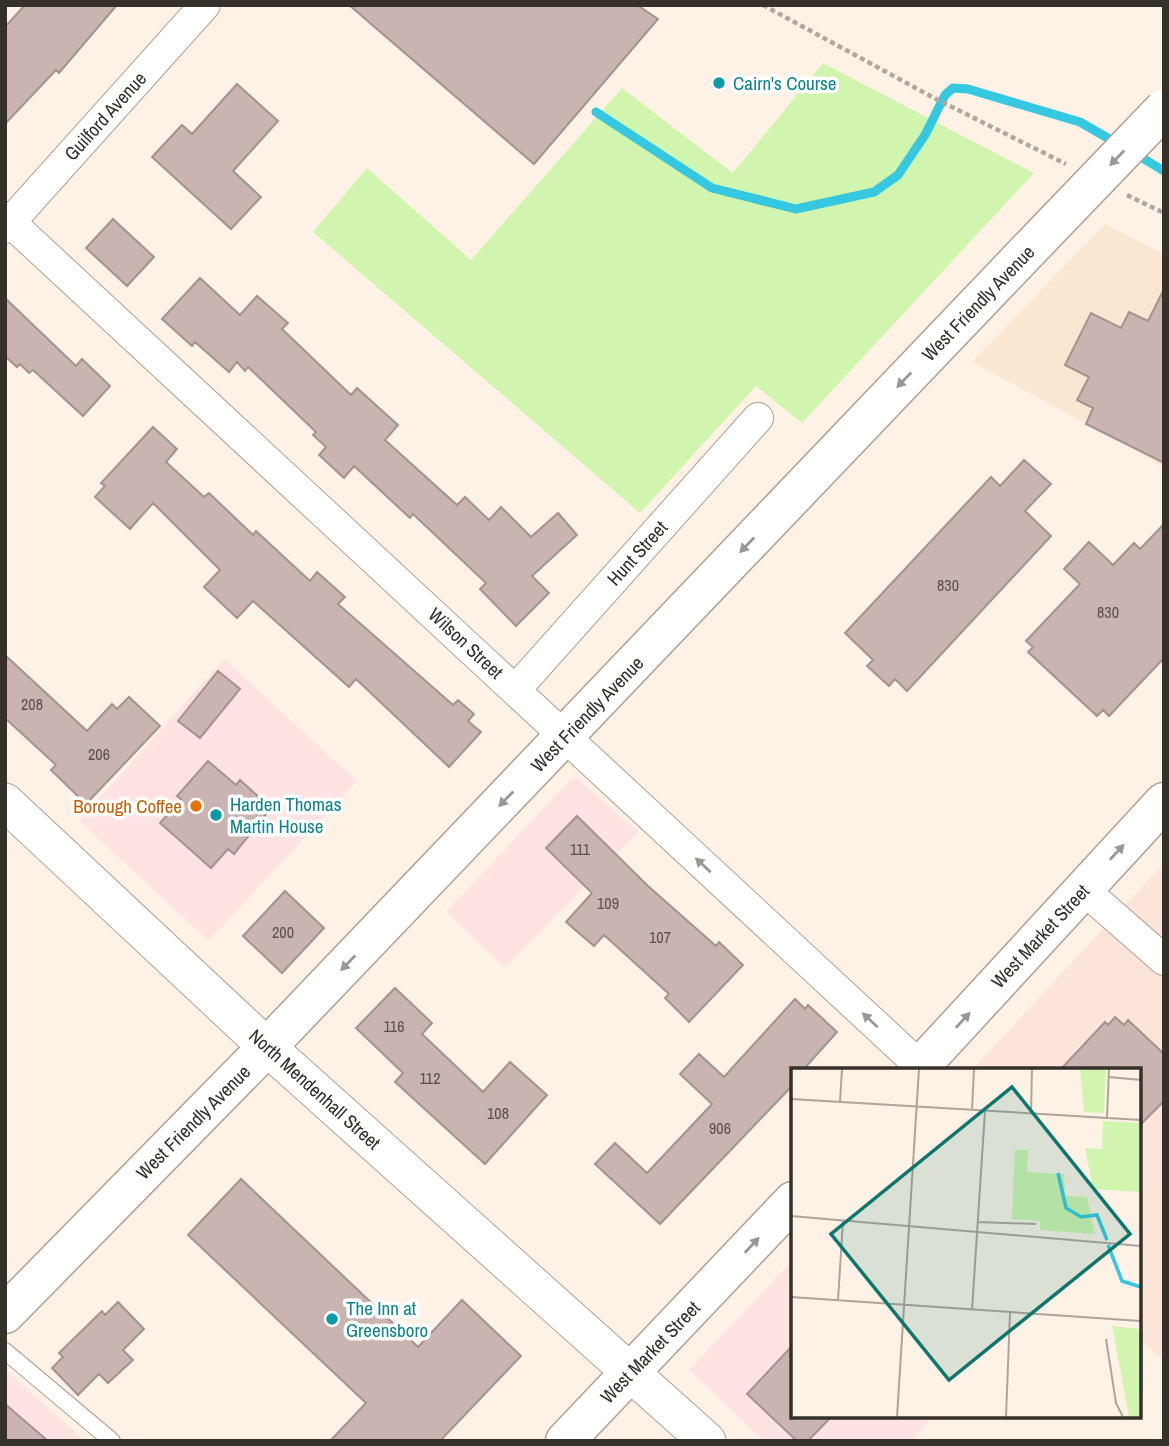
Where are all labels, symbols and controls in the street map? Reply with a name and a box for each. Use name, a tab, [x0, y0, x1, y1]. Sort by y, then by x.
street label: Guilford Avenue	[58, 66, 152, 166]
place label: Cairn's Course	[733, 70, 836, 96]
marker: Cairn's Course	[711, 75, 727, 91]
one-way arrow	[1108, 150, 1125, 167]
street label: West Friendly Avenue	[916, 239, 1040, 367]
one-way arrow	[896, 371, 912, 389]
street label: Hunt Street	[601, 515, 673, 591]
one-way arrow	[740, 536, 756, 553]
house number: 830	[937, 574, 959, 596]
house number: 830	[1097, 601, 1119, 623]
street label: Wilson Street	[423, 602, 510, 685]
street label: West Friendly Avenue	[525, 650, 649, 778]
house number: 208	[21, 693, 43, 715]
house number: 206	[88, 743, 110, 765]
one-way arrow	[497, 790, 514, 807]
place label: Harden Thomas Martin House	[230, 791, 342, 839]
place label: Borough Coffee	[73, 793, 182, 819]
marker: Borough Coffee	[188, 798, 204, 814]
marker: Harden Thomas Martin House	[208, 807, 224, 823]
house number: 111	[570, 838, 591, 860]
one-way arrow	[1109, 843, 1125, 861]
one-way arrow	[695, 856, 712, 873]
street label: West Market Street	[985, 878, 1095, 994]
house number: 109	[597, 892, 619, 914]
house number: 200	[272, 921, 294, 943]
house number: 107	[649, 926, 671, 948]
one-way arrow	[340, 954, 357, 971]
one-way arrow	[955, 1011, 971, 1029]
one-way arrow	[862, 1012, 879, 1028]
house number: 116	[384, 1015, 404, 1037]
street label: North Mendenhall Street	[244, 1023, 387, 1156]
street label: West Friendly Avenue	[130, 1059, 256, 1185]
house number: 112	[420, 1067, 440, 1089]
inset map	[791, 1068, 1141, 1418]
house number: 108	[487, 1102, 509, 1124]
house number: 906	[709, 1117, 731, 1139]
one-way arrow	[743, 1237, 759, 1254]
place label: The Inn at Greensboro	[346, 1295, 428, 1343]
street label: West Market Street	[594, 1295, 706, 1409]
marker: The Inn at Greensboro	[324, 1311, 340, 1327]

